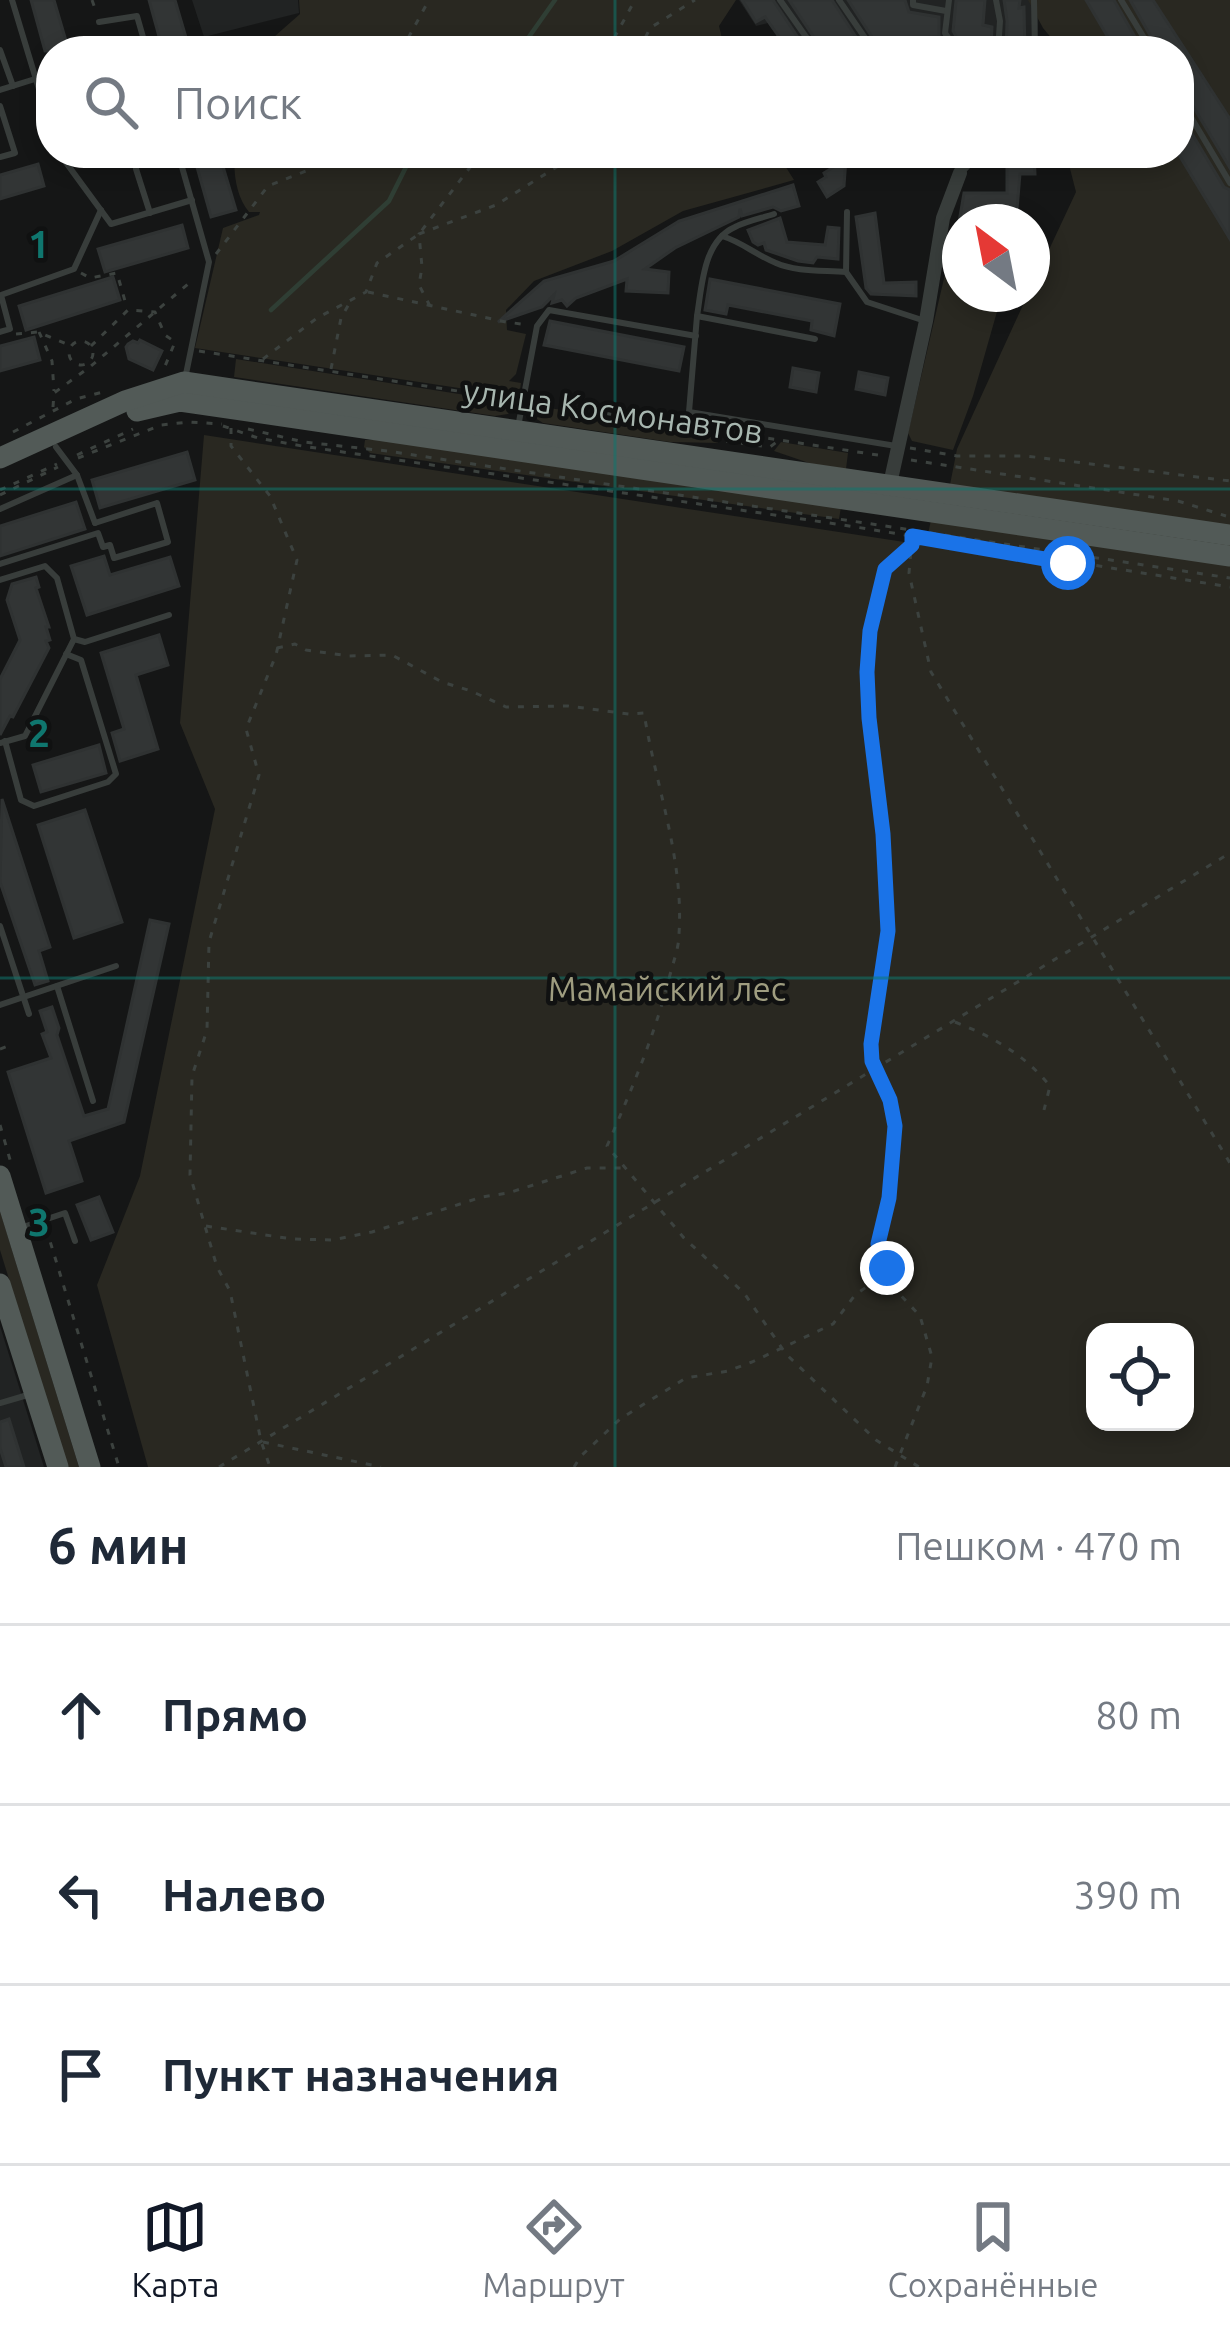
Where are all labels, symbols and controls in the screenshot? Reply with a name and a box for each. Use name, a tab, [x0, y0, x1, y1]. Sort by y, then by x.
search box	[36, 36, 1194, 168]
icon: search	[78, 69, 144, 135]
text: Поиск	[174, 77, 302, 128]
north arrow	[942, 204, 1050, 312]
text: 1	[28, 222, 50, 265]
street label: улица Космонавтов	[461, 371, 765, 450]
route start	[1041, 536, 1095, 590]
text: 2	[28, 711, 50, 754]
park label: Мамайский лес	[548, 970, 786, 1007]
text: 3	[28, 1200, 50, 1243]
route end	[860, 1241, 914, 1295]
map controls	[1086, 1323, 1194, 1431]
button: locate	[1086, 1323, 1194, 1431]
text: 6 мин	[48, 1516, 189, 1574]
text: Пешком · 470 m	[895, 1524, 1182, 1567]
icon: ahead	[48, 1682, 114, 1748]
text: Прямо	[162, 1689, 308, 1740]
text: 80 m	[1095, 1693, 1182, 1736]
icon: left	[48, 1862, 114, 1928]
text: Налево	[162, 1869, 326, 1920]
text: 390 m	[1073, 1873, 1182, 1916]
icon: arrive	[48, 2042, 114, 2108]
text: Пункт назначения	[162, 2049, 560, 2100]
tab: Карта	[131, 2194, 219, 2303]
tab: Маршрут	[482, 2194, 625, 2303]
tab: Сохранённые	[888, 2194, 1099, 2303]

